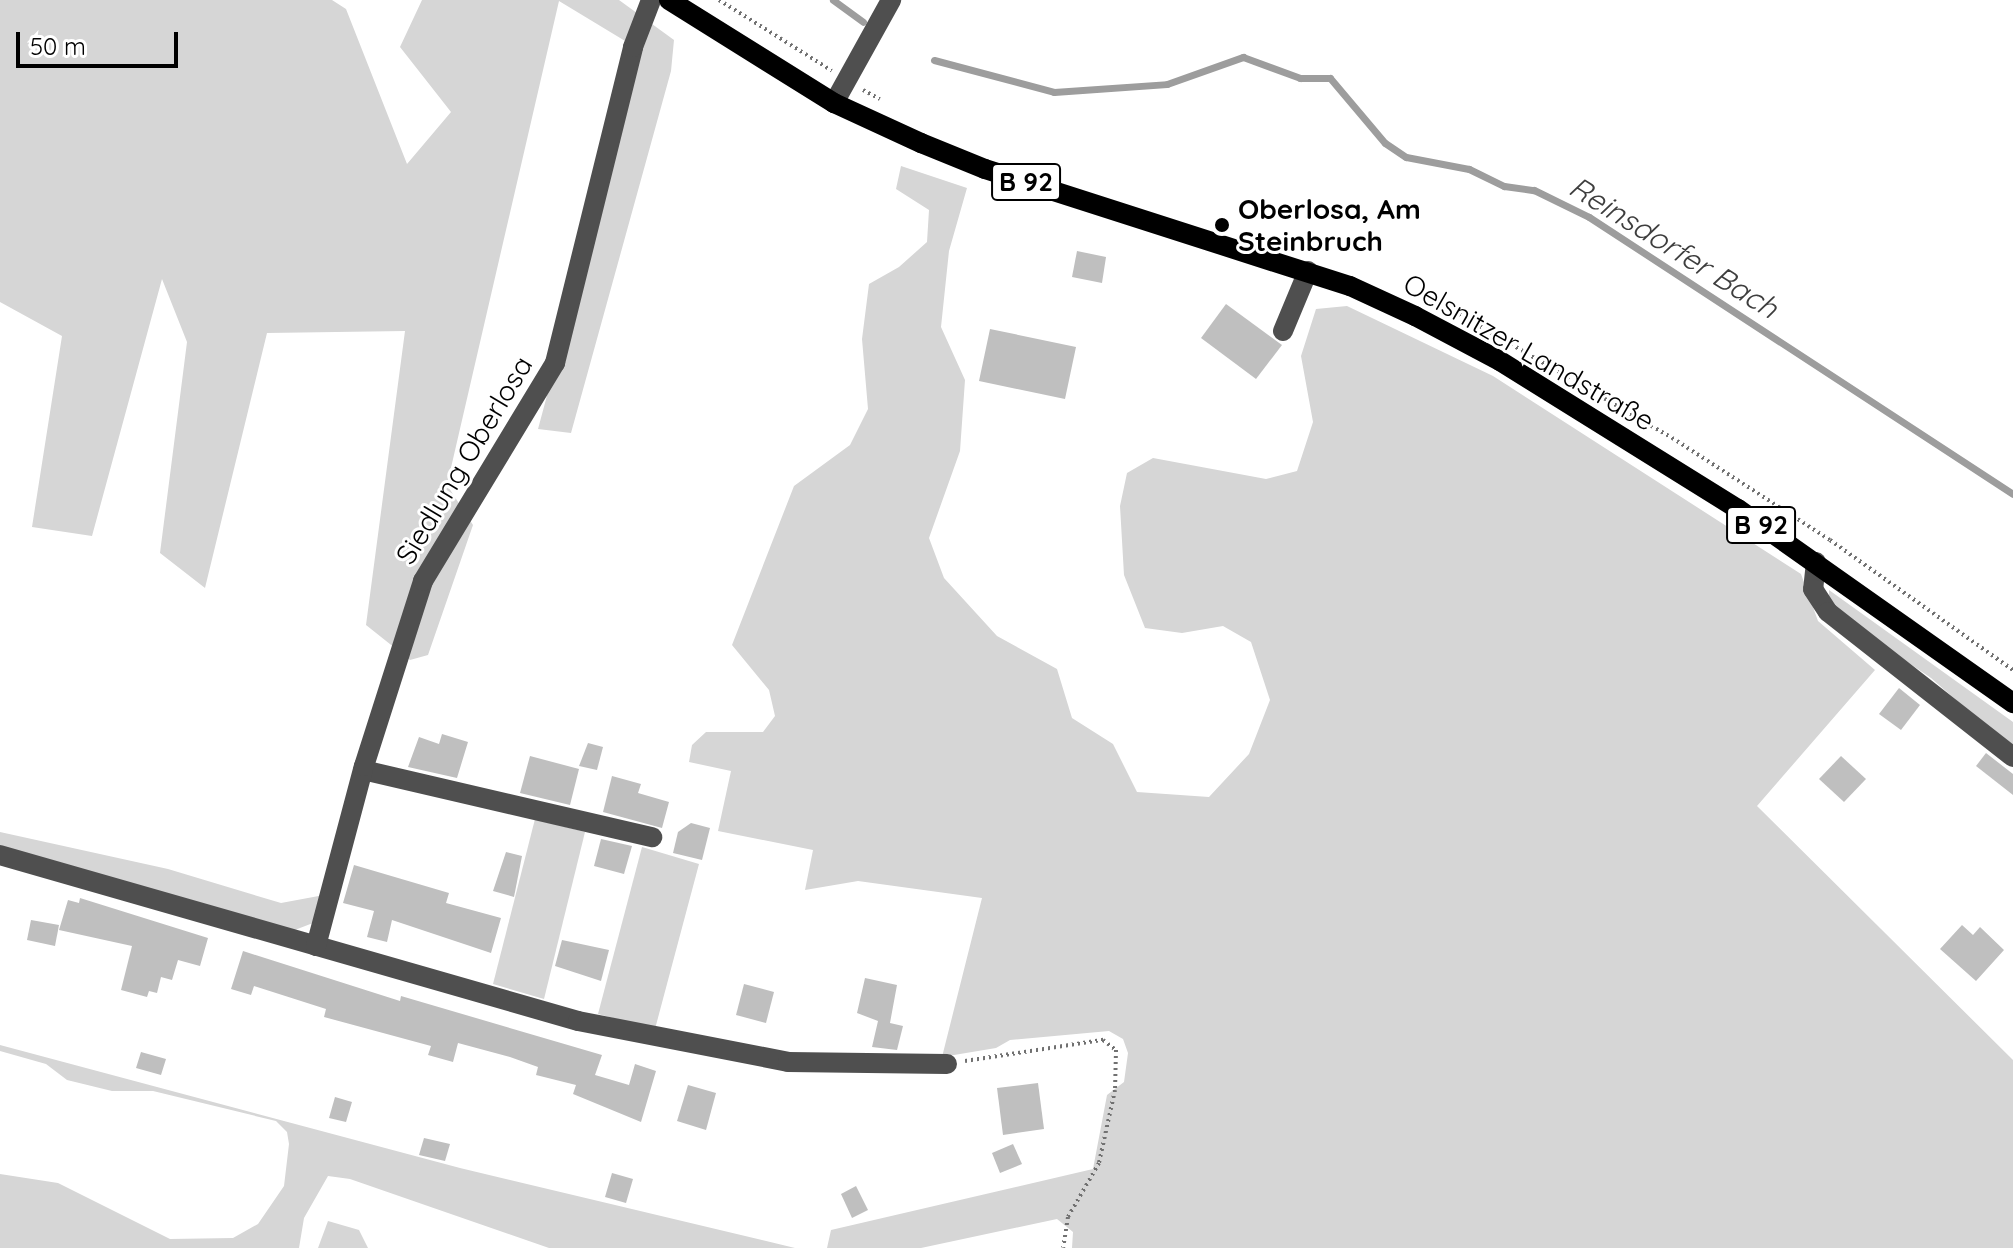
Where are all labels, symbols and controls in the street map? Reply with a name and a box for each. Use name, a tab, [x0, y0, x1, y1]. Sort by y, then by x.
scale bar	[20, 16, 182, 66]
text: 50 m	[30, 31, 86, 61]
road number: B 92	[990, 160, 1062, 204]
water label: Reinsdorfer Bach	[1563, 168, 1785, 326]
place label: Oberlosa, Am Steinbruch	[1238, 192, 1421, 258]
marker: Oberlosa, Am Steinbruch	[1213, 216, 1231, 234]
street label: Oelsnitzer Landstraße	[1398, 266, 1660, 438]
street label: Siedlung Oberlosa	[389, 350, 539, 570]
road number: B 92	[1725, 503, 1797, 547]

